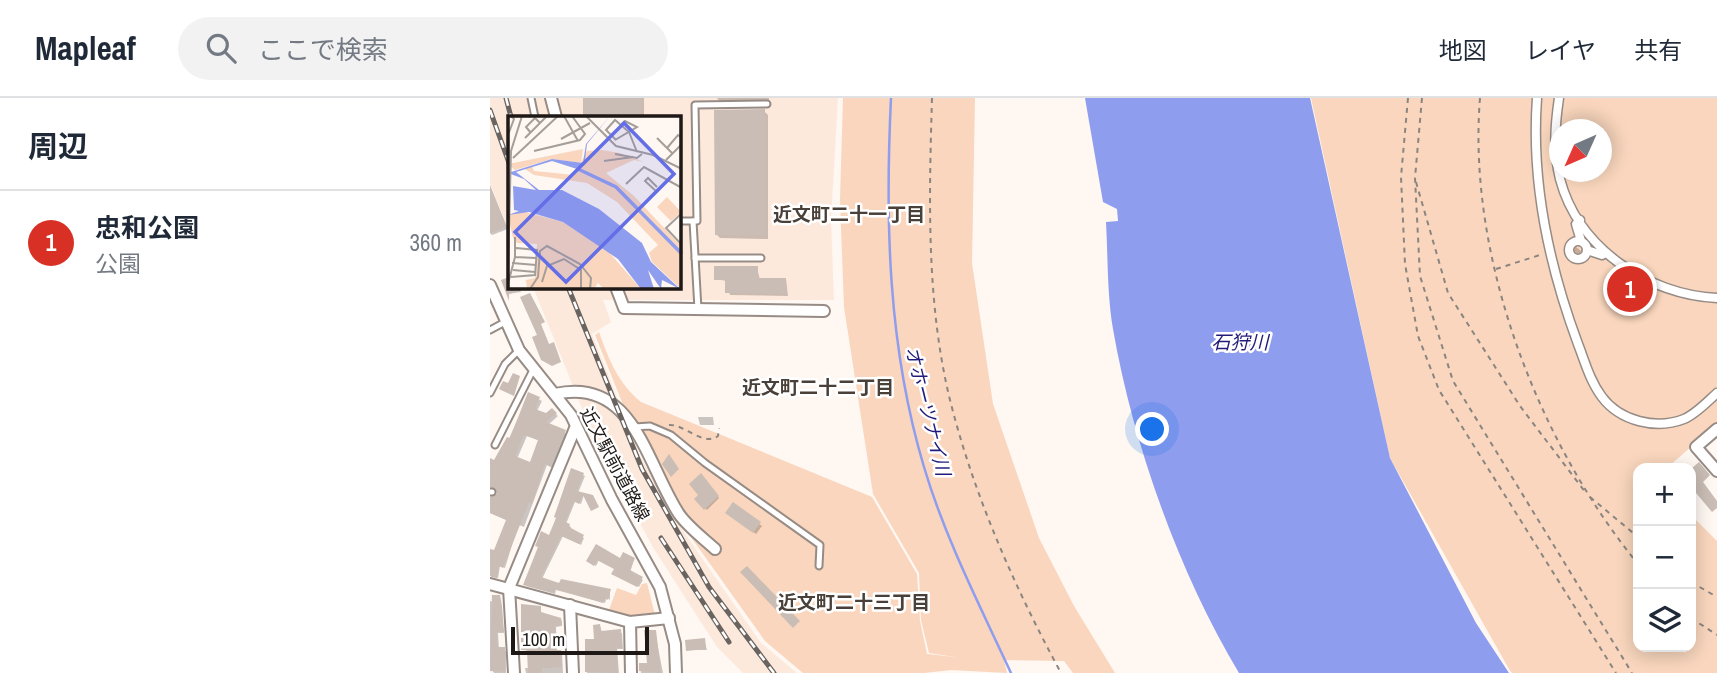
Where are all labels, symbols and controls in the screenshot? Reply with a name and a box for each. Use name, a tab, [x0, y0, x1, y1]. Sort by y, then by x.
search box	[178, 17, 668, 80]
text: Mapleaf	[35, 26, 136, 70]
icon: search	[202, 29, 240, 67]
text: ここで検索	[258, 32, 388, 67]
text: 地図	[1439, 34, 1487, 66]
text: レイヤ	[1525, 34, 1596, 66]
text: 共有	[1634, 34, 1682, 66]
inset map	[508, 116, 681, 289]
north arrow	[1549, 119, 1612, 182]
text: 周辺	[28, 126, 88, 166]
district label: 近文町二十一丁目	[773, 201, 925, 227]
text: 忠和公園	[95, 210, 199, 245]
text: 1	[46, 227, 56, 258]
text: 360 m	[410, 227, 462, 258]
text: 公園	[95, 248, 141, 279]
pin: 1	[1607, 263, 1653, 315]
water label: 石狩川	[1211, 329, 1270, 355]
water label: オホーツナイ川	[899, 344, 957, 480]
district label: 近文町二十二丁目	[742, 374, 894, 400]
street label: 近文駅前道路線	[574, 403, 656, 525]
your location	[1135, 412, 1169, 446]
map controls	[1633, 463, 1696, 652]
button: +	[1633, 463, 1696, 526]
button: −	[1633, 526, 1696, 589]
district label: 近文町二十三丁目	[778, 589, 930, 615]
button: layers	[1633, 589, 1696, 652]
scale bar	[511, 624, 649, 656]
text: 100 m	[522, 626, 565, 652]

